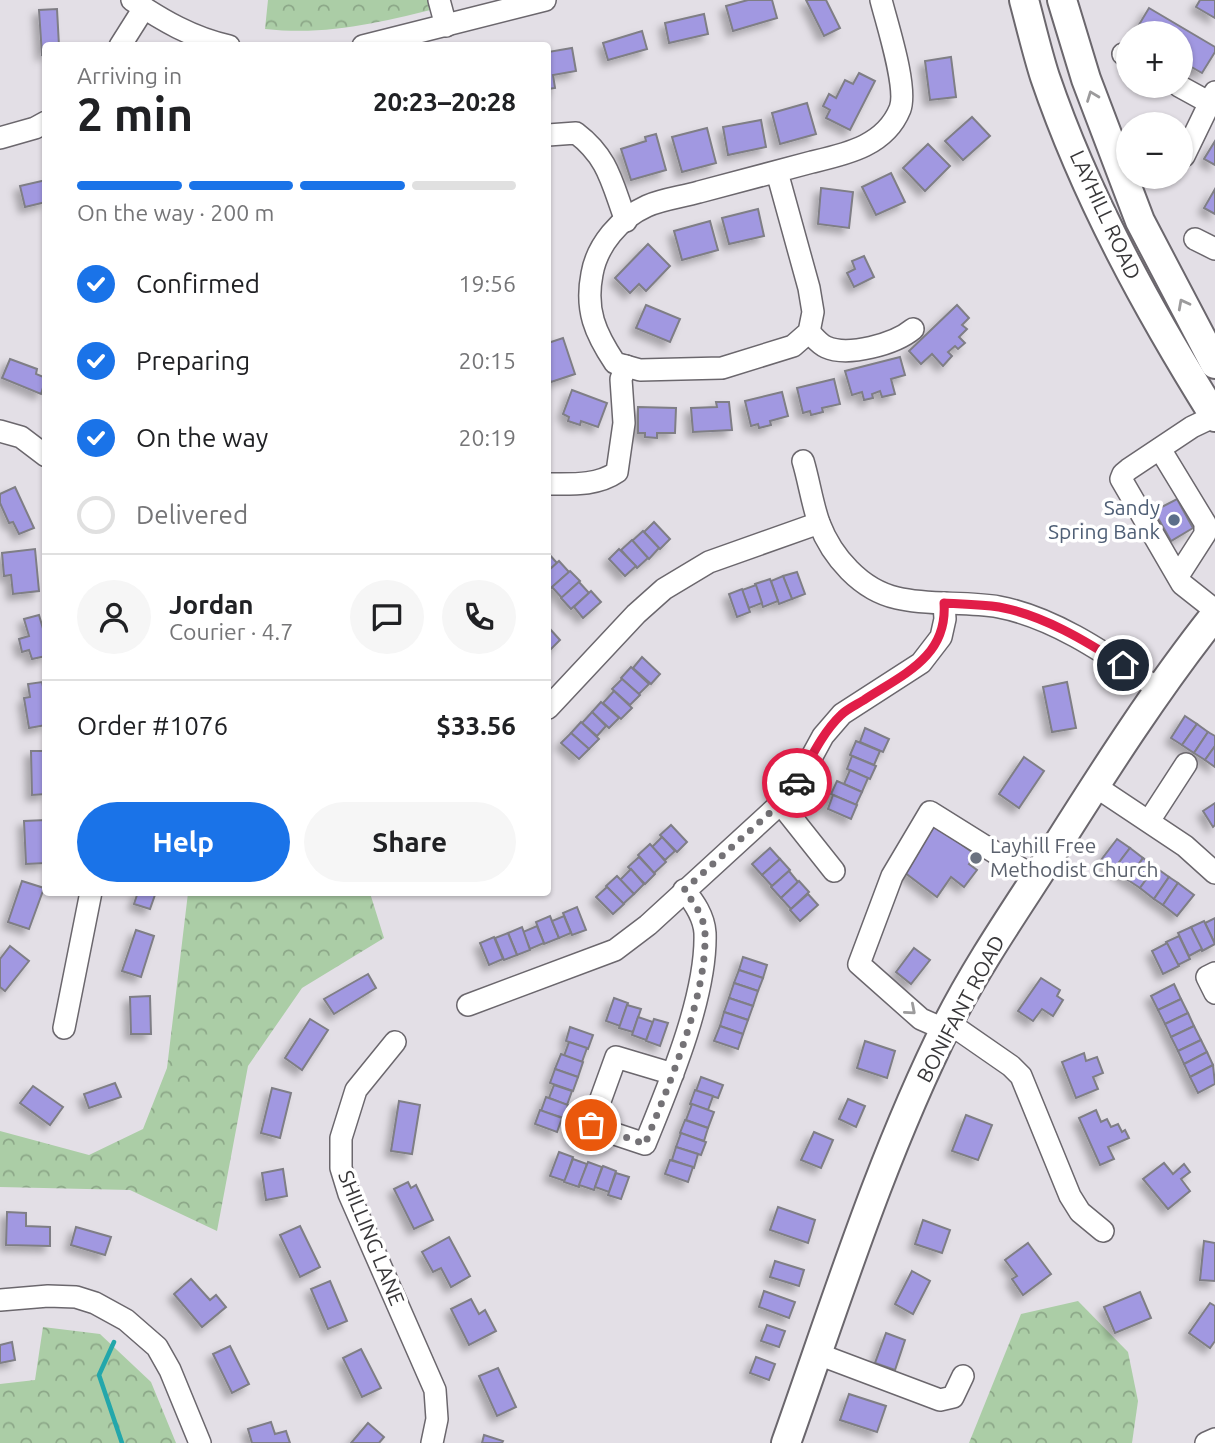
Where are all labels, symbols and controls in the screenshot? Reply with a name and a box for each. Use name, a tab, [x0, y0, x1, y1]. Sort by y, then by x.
map controls	[1116, 21, 1193, 189]
button: +	[1116, 21, 1193, 98]
text: Arriving in	[77, 63, 182, 88]
text: 20:23–20:28	[373, 87, 516, 116]
text: 2 min	[77, 88, 193, 140]
one-way arrow	[1087, 90, 1101, 102]
button: −	[1116, 112, 1193, 189]
street label: LAYHILL ROAD	[1066, 146, 1146, 283]
text: On the way · 200 m	[77, 200, 274, 225]
icon: check	[77, 265, 115, 303]
text: Confirmed	[136, 269, 260, 298]
text: 19:56	[458, 271, 516, 296]
one-way arrow	[1177, 299, 1191, 311]
icon: check	[77, 342, 115, 380]
text: Preparing	[136, 346, 250, 375]
text: 20:15	[458, 348, 516, 373]
icon: check	[77, 419, 115, 457]
text: On the way	[136, 423, 268, 452]
text: 20:19	[458, 425, 516, 450]
place label: Sandy Spring Bank	[1048, 495, 1160, 543]
text: Delivered	[136, 500, 248, 529]
marker: Sandy Spring Bank	[1166, 512, 1182, 528]
button: person	[77, 580, 151, 654]
button: chat	[350, 580, 424, 654]
button: phone	[442, 580, 516, 654]
text: Jordan	[169, 590, 254, 619]
text: Courier · 4.7	[169, 619, 293, 644]
pin	[1093, 635, 1153, 695]
icon: home	[1104, 646, 1142, 684]
text: Order #1076	[77, 711, 228, 740]
text: $33.56	[436, 711, 516, 740]
courier	[762, 748, 832, 818]
icon: car	[778, 764, 816, 802]
button: Help	[77, 802, 290, 882]
button: Share	[304, 802, 516, 882]
place label: Layhill Free Methodist Church	[990, 833, 1158, 881]
marker: Layhill Free Methodist Church	[968, 850, 984, 866]
street label: BONIFANT ROAD	[911, 931, 1009, 1086]
one-way arrow	[903, 1002, 916, 1014]
pin	[561, 1095, 621, 1155]
icon: bag	[572, 1106, 610, 1144]
street label: SHILLING LANE	[334, 1167, 410, 1309]

